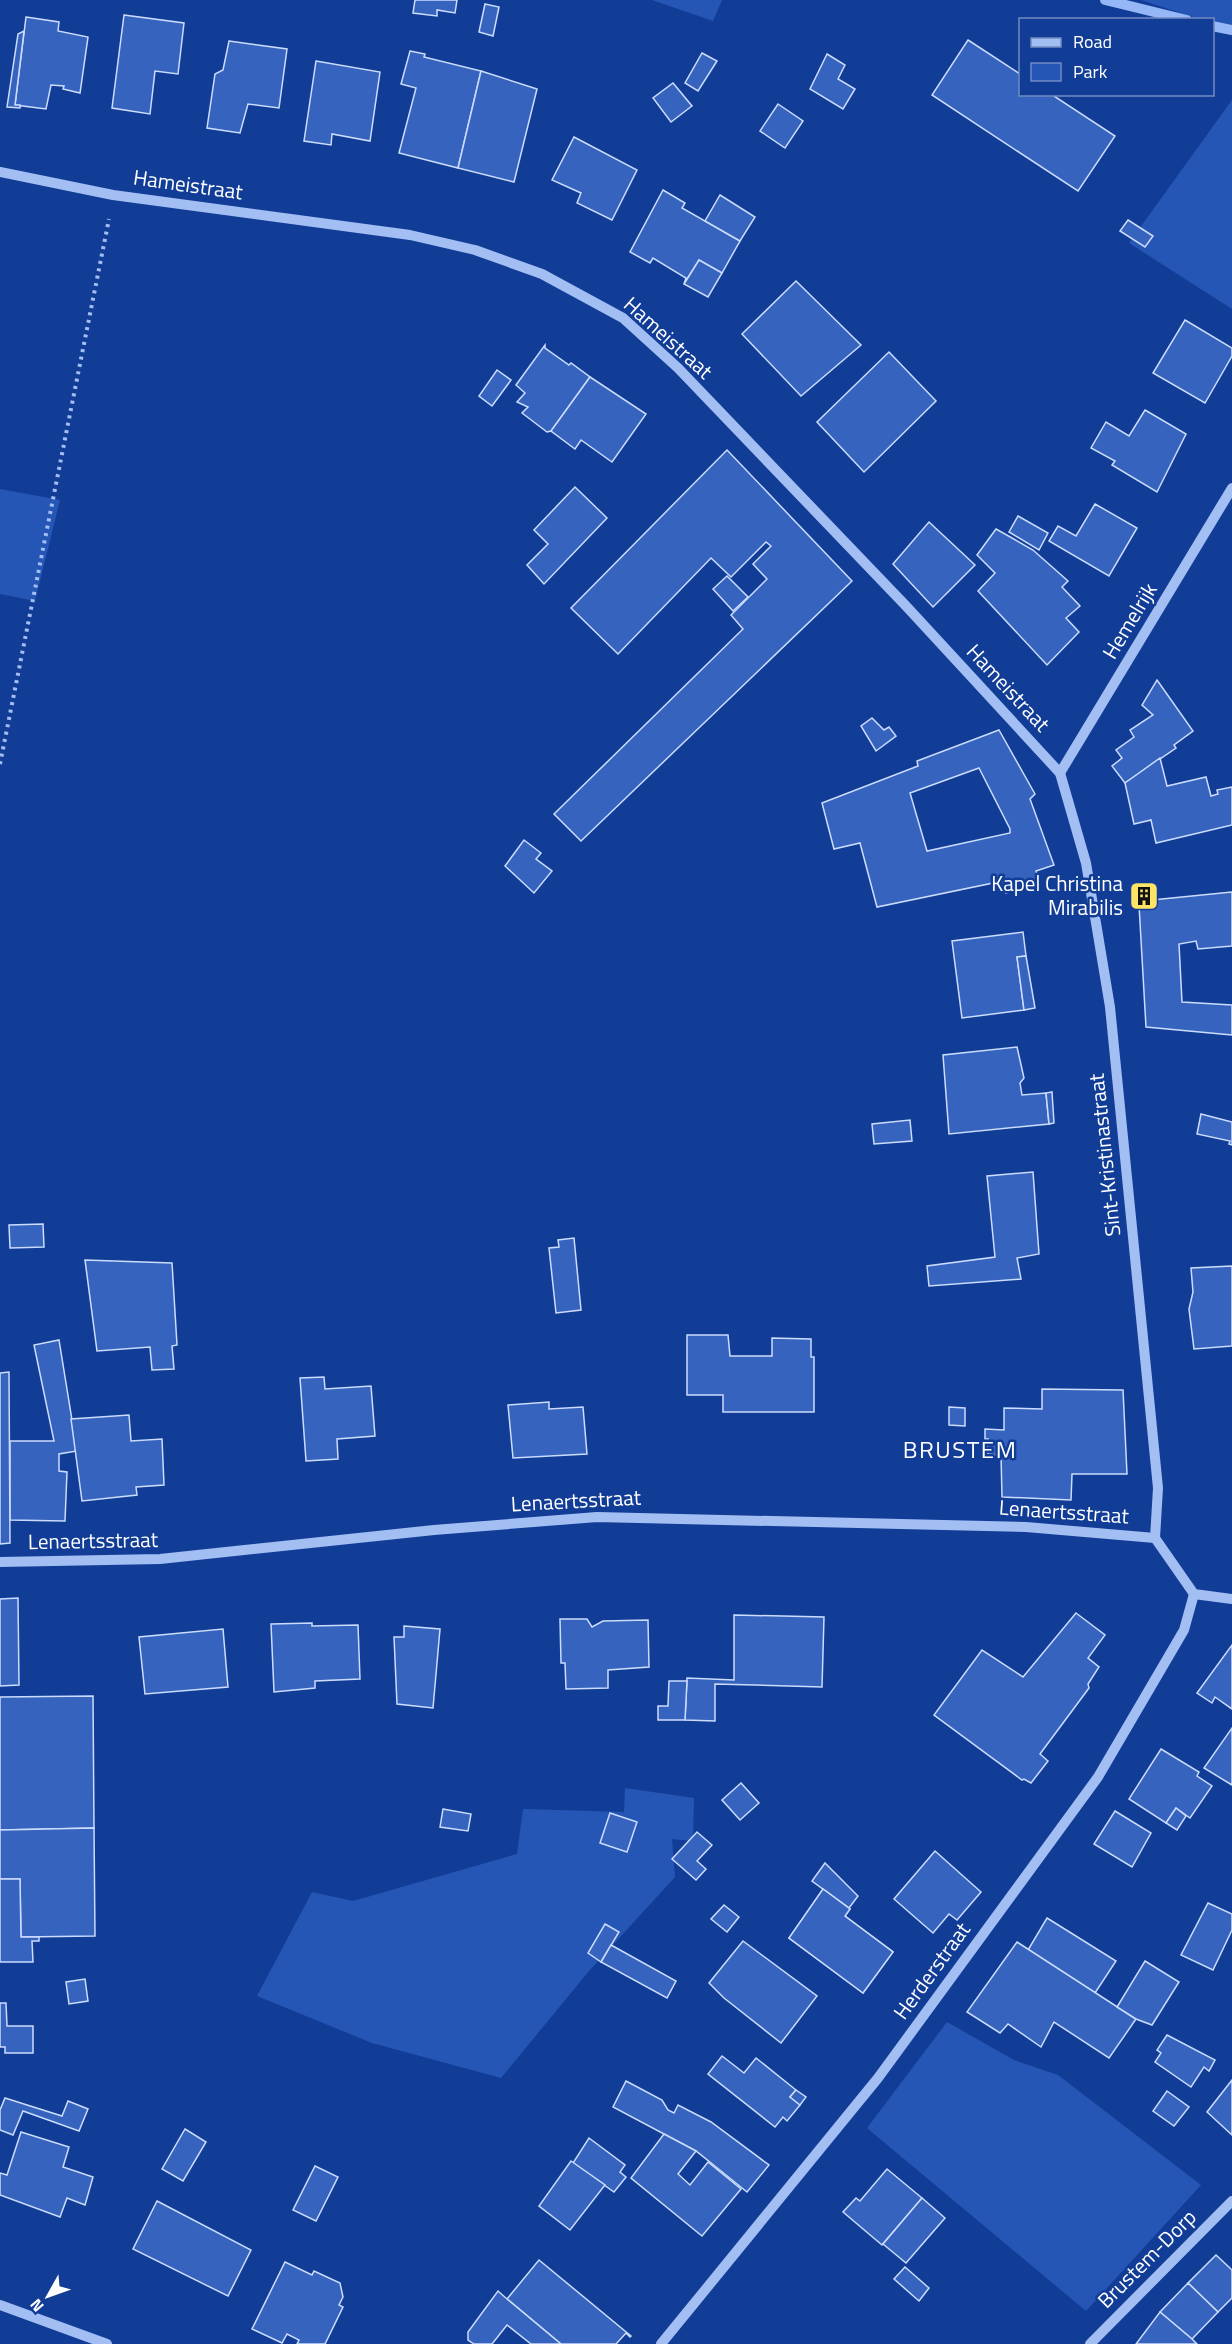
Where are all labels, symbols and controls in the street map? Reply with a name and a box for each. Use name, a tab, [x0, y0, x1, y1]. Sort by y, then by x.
legend	[1019, 18, 1214, 96]
text: Road	[1073, 28, 1112, 55]
text: Park	[1073, 58, 1108, 85]
street label: Hameistraat	[131, 160, 246, 208]
street label: Hameistraat	[617, 288, 721, 386]
street label: Hemelrijk	[1094, 576, 1165, 665]
street label: Hameistraat	[959, 636, 1058, 739]
place label: Kapel Christina Mirabilis	[991, 867, 1123, 923]
building icon: Kapel Christina Mirabilis	[1128, 880, 1160, 912]
street label: Sint-Kristinastraat	[1079, 1072, 1128, 1238]
district label: BRUSTEM	[903, 1431, 1017, 1467]
street label: Lenaertsstraat	[510, 1481, 642, 1519]
street label: Lenaertsstraat	[998, 1491, 1131, 1532]
street label: Lenaertsstraat	[28, 1523, 159, 1557]
street label: Herderstraat	[885, 1915, 978, 2026]
street label: Brustem-Dorp	[1089, 2201, 1203, 2315]
north arrow	[18, 2266, 78, 2326]
text: N	[24, 2294, 49, 2318]

